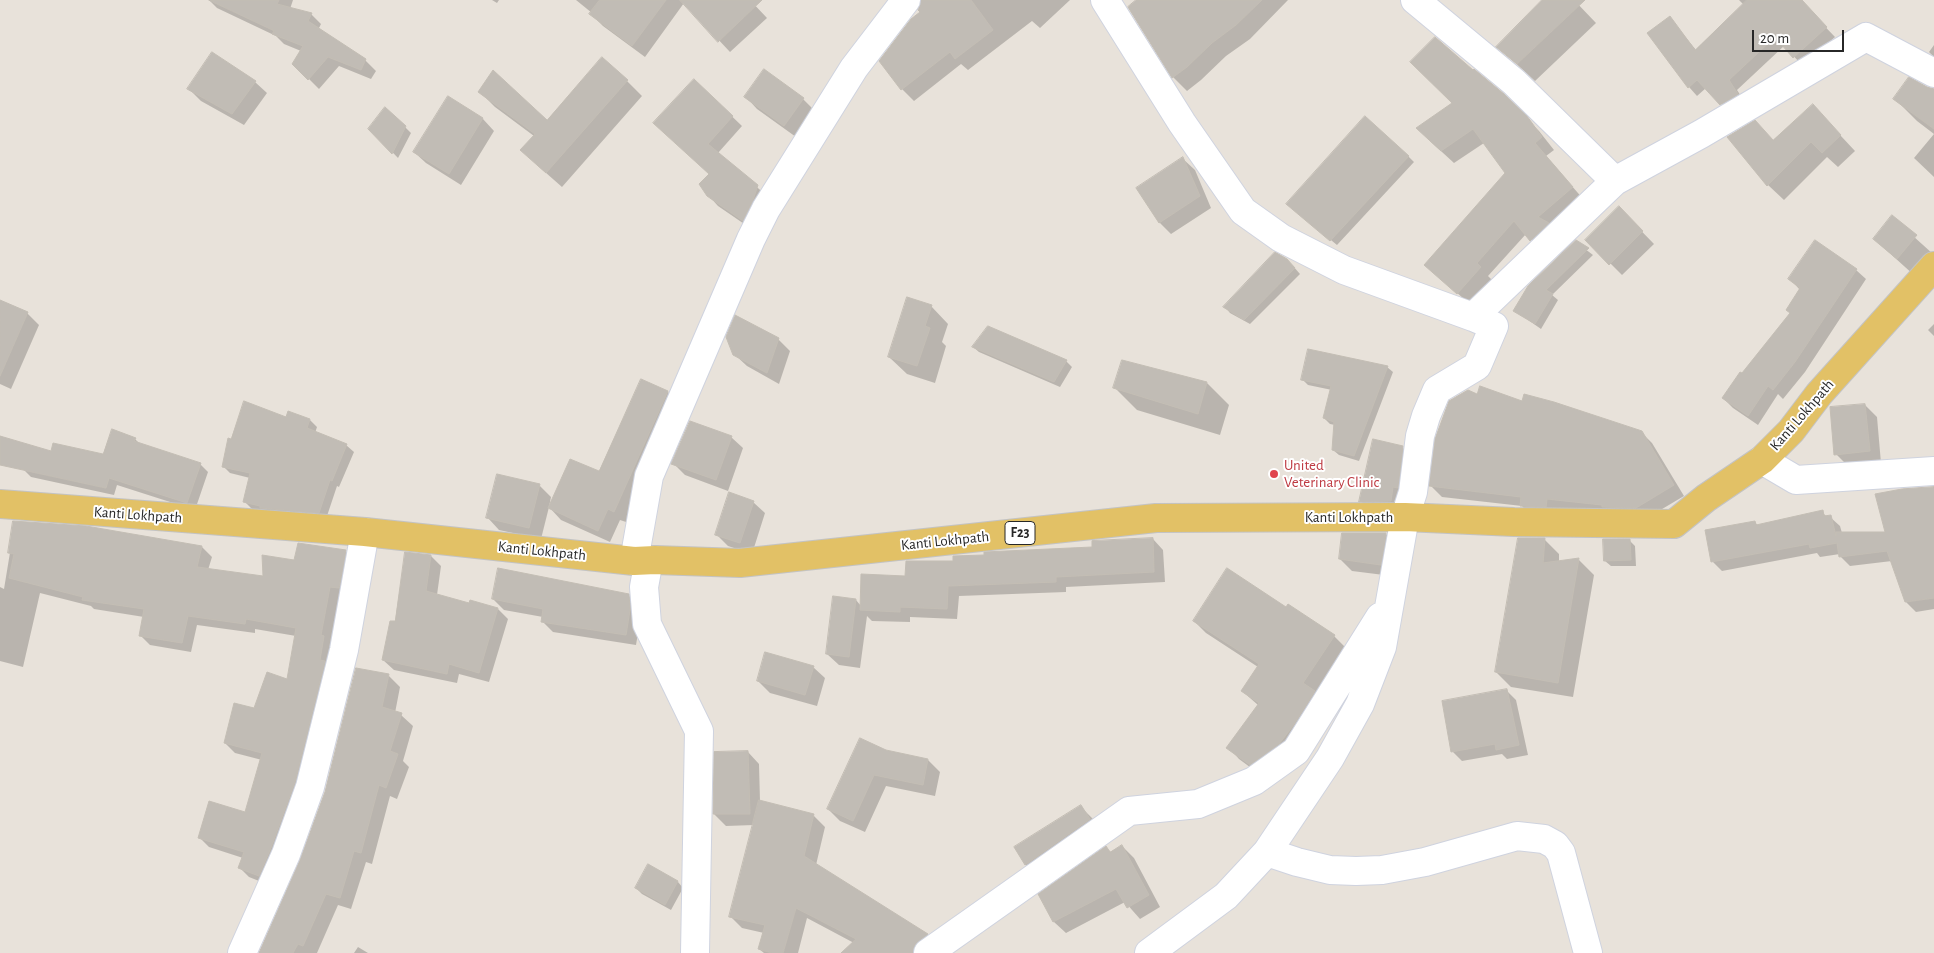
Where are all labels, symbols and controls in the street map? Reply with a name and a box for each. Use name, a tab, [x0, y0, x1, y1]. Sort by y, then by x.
scale bar	[1754, 20, 1846, 52]
text: 20 m	[1760, 31, 1789, 46]
street label: Kanti Lokhpath	[1766, 376, 1838, 454]
place label: United Veterinary Clinic	[1284, 456, 1379, 491]
marker: United Veterinary Clinic	[1268, 468, 1280, 480]
street label: Kanti Lokhpath	[93, 503, 183, 527]
street label: Kanti Lokhpath	[1305, 508, 1393, 526]
road number: F23	[1005, 522, 1035, 544]
street label: Kanti Lokhpath	[900, 527, 990, 555]
street label: Kanti Lokhpath	[497, 537, 587, 565]

